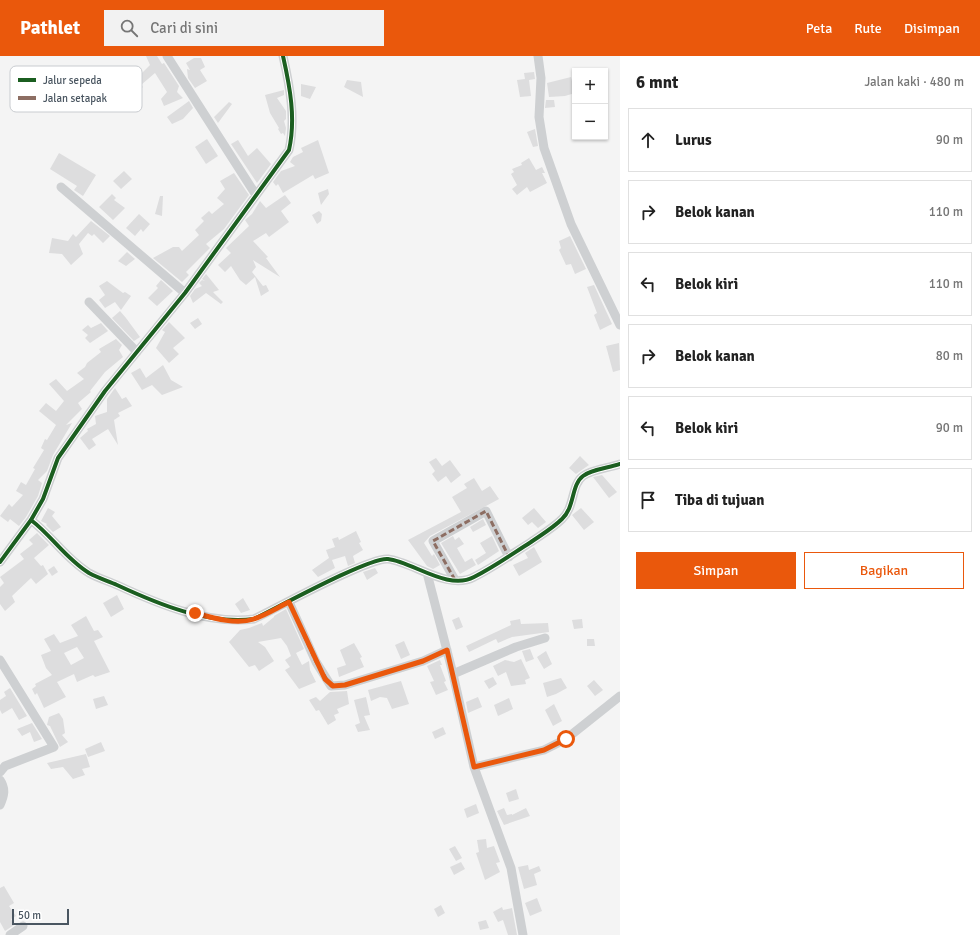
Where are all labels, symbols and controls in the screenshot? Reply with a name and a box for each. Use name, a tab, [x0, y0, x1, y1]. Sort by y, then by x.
search box	[104, 10, 384, 46]
text: Pathlet	[20, 16, 80, 40]
icon: search	[118, 17, 140, 39]
text: Cari di sini	[150, 19, 218, 37]
text: Peta	[806, 20, 832, 37]
text: Rute	[854, 20, 882, 37]
text: Disimpan	[904, 20, 960, 37]
legend	[10, 66, 142, 112]
map controls	[572, 68, 608, 140]
button: +	[572, 68, 608, 104]
text: 6 mnt	[636, 72, 678, 93]
text: Jalur sepeda	[43, 74, 102, 87]
text: Jalan kaki · 480 m	[865, 74, 964, 90]
text: Jalan setapak	[43, 92, 108, 105]
button: −	[572, 104, 608, 140]
icon: ahead	[637, 129, 659, 151]
text: Lurus	[675, 131, 712, 149]
text: 90 m	[936, 132, 963, 148]
icon: right	[637, 201, 659, 223]
text: Belok kanan	[675, 203, 755, 221]
text: 110 m	[929, 204, 963, 220]
icon: left	[637, 273, 659, 295]
text: Belok kiri	[675, 275, 738, 293]
text: 110 m	[929, 276, 963, 292]
icon: right	[637, 345, 659, 367]
text: Belok kanan	[675, 347, 755, 365]
text: 80 m	[936, 348, 963, 364]
icon: left	[637, 417, 659, 439]
text: Belok kiri	[675, 419, 738, 437]
text: 90 m	[936, 420, 963, 436]
icon: arrive	[637, 489, 659, 511]
text: Tiba di tujuan	[675, 491, 765, 509]
button: Simpan	[636, 552, 796, 589]
button: Bagikan	[804, 552, 964, 589]
route end	[186, 604, 204, 622]
route start	[557, 730, 575, 748]
scale bar	[12, 907, 69, 926]
text: 50 m	[18, 909, 41, 922]

